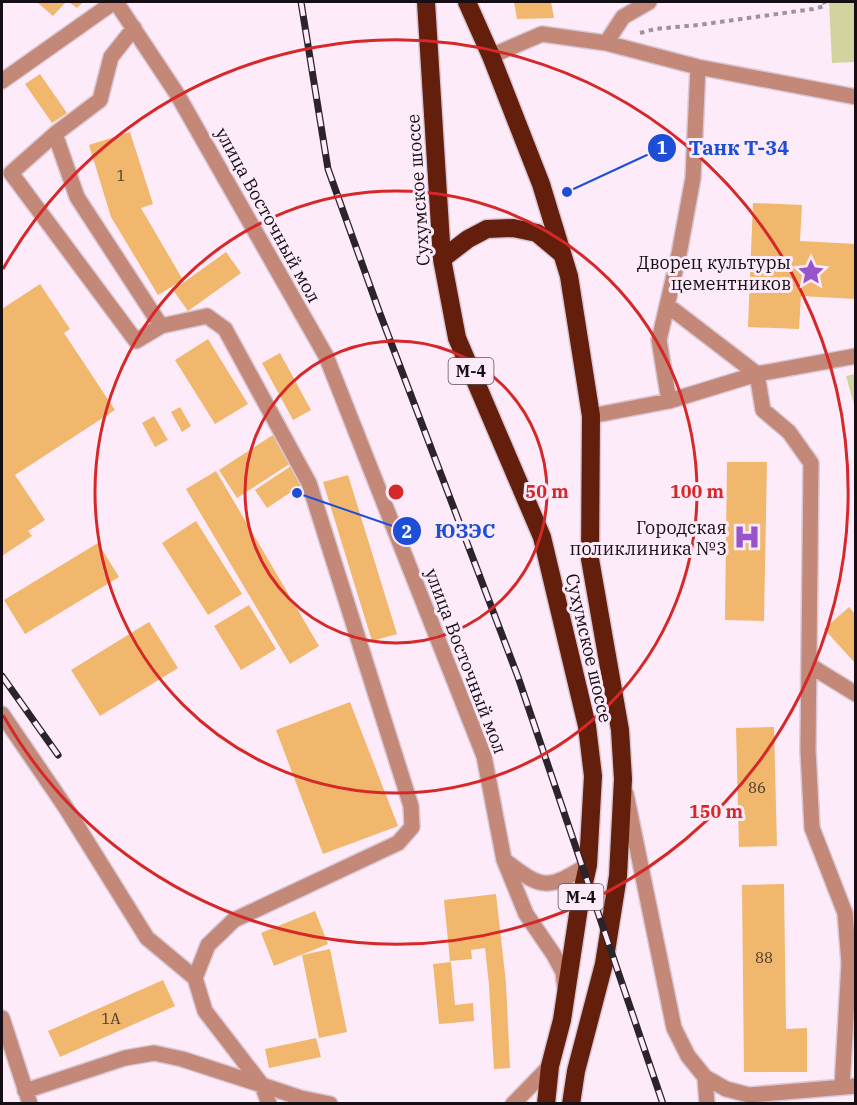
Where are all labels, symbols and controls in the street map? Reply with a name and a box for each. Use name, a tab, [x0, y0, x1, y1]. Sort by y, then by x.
street label: Сухумское шоссе	[401, 113, 435, 267]
street label: улица Восточный мол	[210, 123, 326, 307]
callout: Танк Т-34	[647, 129, 802, 167]
text: Танк Т-34	[689, 134, 789, 161]
text: 1	[657, 136, 668, 159]
house number: 1	[116, 166, 126, 185]
place label: Дворец культуры цементников	[637, 251, 791, 295]
place icon: Дворец культуры цементников	[796, 257, 826, 287]
road number: М-4	[448, 358, 494, 384]
text: 50 m	[525, 480, 569, 503]
text: 100 m	[670, 480, 725, 503]
centre of rings	[386, 482, 406, 502]
callout: ЮЗЭС	[392, 512, 507, 550]
place label: Городская поликлиника №3	[570, 516, 727, 560]
text: ЮЗЭС	[435, 517, 495, 544]
text: 2	[402, 520, 412, 543]
hospital icon: Городская поликлиника №3	[732, 522, 762, 552]
street label: улица Восточный мол	[420, 565, 512, 757]
street label: Сухумское шоссе	[561, 571, 617, 725]
house number: 86	[748, 778, 766, 797]
text: 150 m	[689, 800, 744, 823]
road number: М-4	[558, 884, 604, 910]
house number: 88	[755, 948, 773, 967]
house number: 1А	[101, 1009, 121, 1028]

